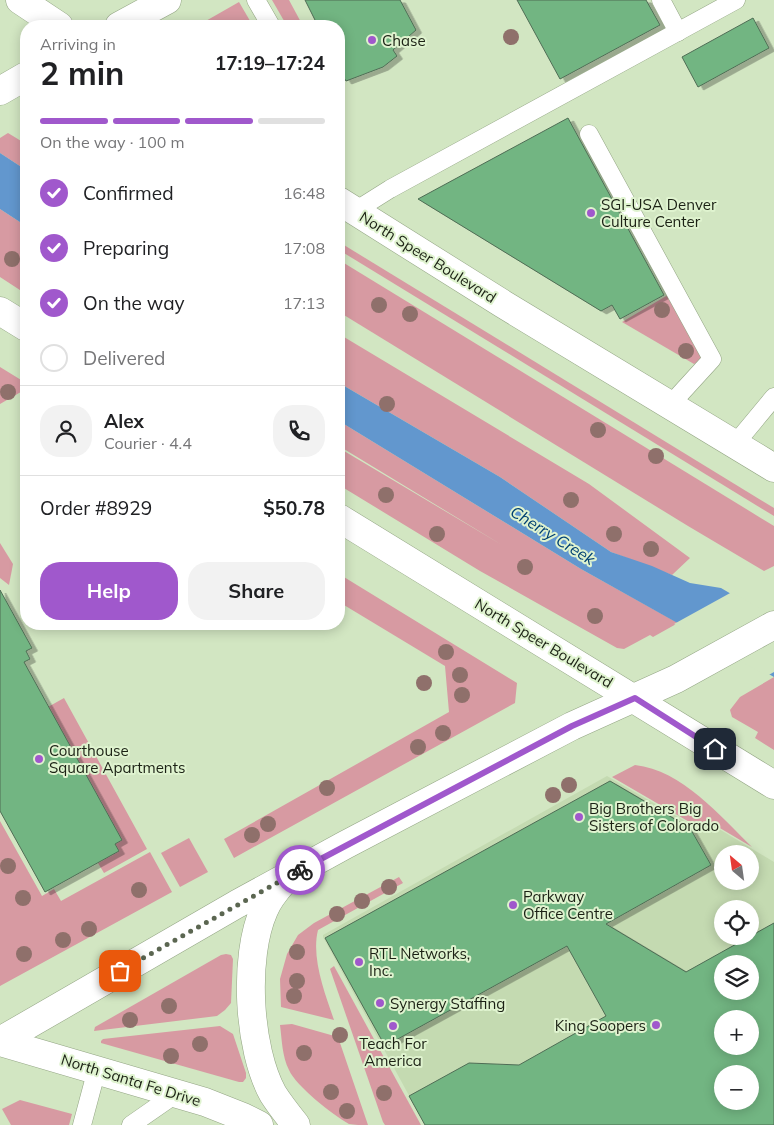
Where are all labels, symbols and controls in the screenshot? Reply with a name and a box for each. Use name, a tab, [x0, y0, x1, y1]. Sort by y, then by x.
place label: Chase	[382, 31, 426, 50]
text: Arriving in	[40, 34, 116, 54]
marker: Chase	[366, 34, 378, 46]
text: 17:19–17:24	[215, 51, 325, 75]
text: 2 min	[40, 53, 124, 93]
text: On the way · 100 m	[40, 132, 185, 152]
icon: check	[40, 179, 68, 207]
text: Confirmed	[83, 181, 174, 205]
text: 16:48	[283, 183, 325, 203]
place label: SGI-USA Denver Culture Center	[601, 195, 717, 231]
street label: North Speer Boulevard	[356, 207, 500, 307]
marker: SGI-USA Denver Culture Center	[585, 207, 597, 219]
icon: check	[40, 234, 68, 262]
text: Preparing	[83, 236, 169, 260]
text: 17:08	[283, 238, 325, 258]
icon: check	[40, 289, 68, 317]
text: On the way	[83, 291, 185, 315]
text: 17:13	[283, 293, 325, 313]
text: Delivered	[83, 346, 165, 370]
button: person	[40, 405, 92, 457]
button: phone	[273, 405, 325, 457]
text: Alex	[104, 409, 144, 433]
text: Courier · 4.4	[104, 433, 192, 453]
text: Order #8929	[40, 496, 152, 520]
text: $50.78	[263, 496, 325, 520]
water label: Cherry Creek	[507, 501, 600, 569]
button: Help	[40, 562, 178, 620]
button: Share	[188, 562, 325, 620]
street label: North Speer Boulevard	[471, 594, 617, 692]
pin	[694, 728, 736, 770]
icon: home	[701, 735, 729, 763]
place label: Courthouse Square Apartments	[49, 741, 185, 777]
marker: Courthouse Square Apartments	[33, 753, 45, 765]
place label: Big Brothers Big Sisters of Colorado	[589, 799, 719, 835]
marker: Big Brothers Big Sisters of Colorado	[573, 811, 585, 823]
courier	[275, 845, 325, 895]
north arrow	[714, 845, 759, 890]
map controls	[714, 845, 759, 1110]
icon: bike	[286, 856, 314, 884]
place label: Parkway Office Centre	[523, 887, 613, 923]
marker: Parkway Office Centre	[507, 899, 519, 911]
button: locate	[714, 900, 759, 945]
place label: RTL Networks, Inc.	[369, 944, 470, 980]
pin	[99, 950, 141, 992]
button: layers	[714, 955, 759, 1000]
marker: RTL Networks, Inc.	[353, 956, 365, 968]
icon: bag	[106, 957, 134, 985]
place label: Synergy Staffing	[390, 994, 505, 1013]
marker: Synergy Staffing	[374, 997, 386, 1009]
button: +	[714, 1010, 759, 1055]
place label: King Soopers	[555, 1016, 646, 1035]
marker: King Soopers	[650, 1019, 662, 1031]
marker: Teach For America	[387, 1020, 399, 1032]
place label: Teach For America	[359, 1034, 427, 1070]
street label: North Santa Fe Drive	[59, 1050, 203, 1110]
button: −	[714, 1065, 759, 1110]

